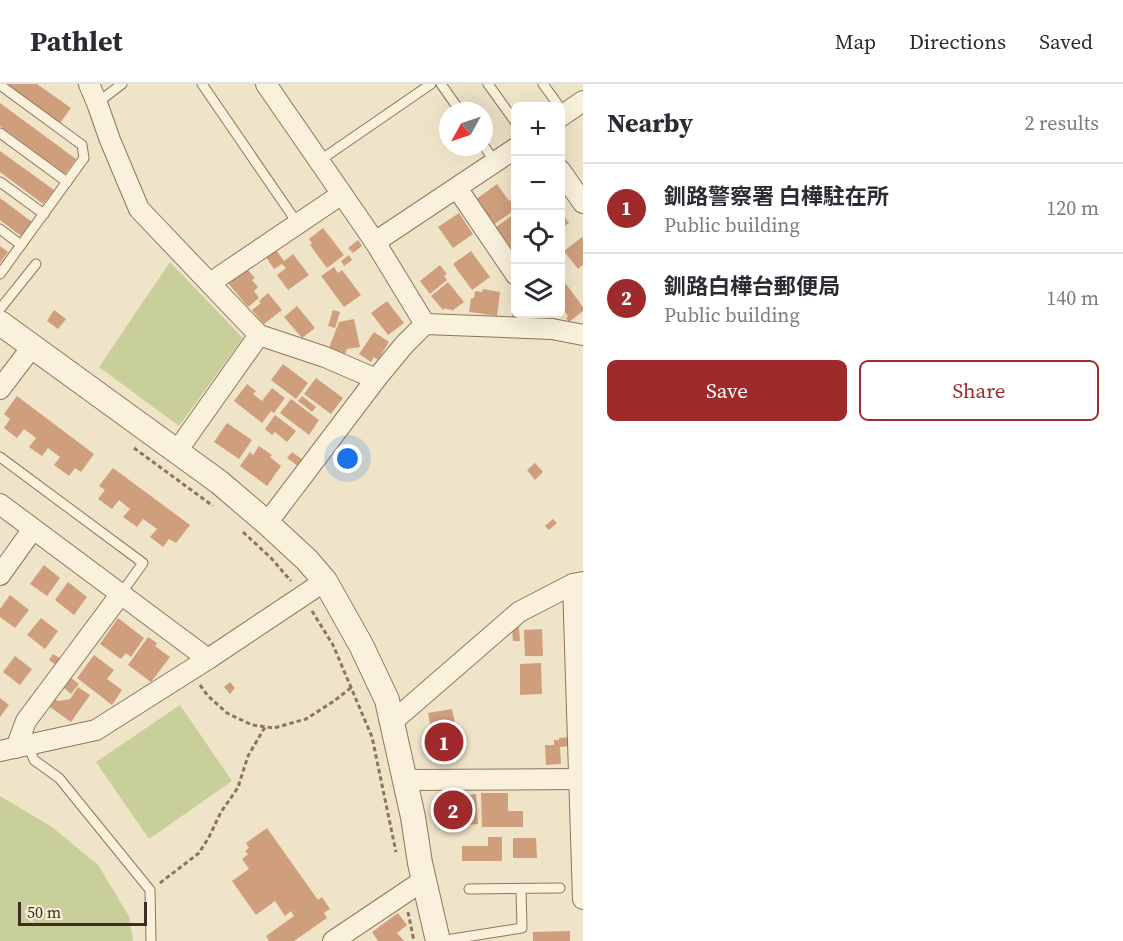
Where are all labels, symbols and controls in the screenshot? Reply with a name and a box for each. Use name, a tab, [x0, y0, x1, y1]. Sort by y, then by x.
text: Pathlet	[30, 22, 123, 60]
text: Map	[835, 27, 876, 56]
text: Directions	[909, 27, 1006, 56]
text: Saved	[1039, 27, 1093, 56]
north arrow	[439, 102, 493, 156]
map controls	[511, 102, 565, 318]
button: +	[511, 102, 565, 156]
text: Nearby	[607, 105, 693, 141]
text: 2 results	[1024, 109, 1099, 137]
button: −	[511, 156, 565, 210]
text: 釧路警察署 白樺駐在所	[664, 181, 889, 211]
text: 1	[621, 194, 632, 222]
text: 120 m	[1046, 194, 1099, 222]
button: locate	[511, 210, 565, 264]
text: Public building	[664, 211, 800, 239]
button: layers	[511, 264, 565, 318]
text: 釧路白樺台郵便局	[664, 271, 840, 301]
text: 2	[621, 284, 632, 312]
text: 140 m	[1046, 284, 1099, 312]
text: Public building	[664, 301, 800, 329]
button: Save	[607, 360, 847, 421]
button: Share	[859, 360, 1099, 421]
your location	[333, 444, 362, 473]
pin: 1	[424, 720, 464, 764]
pin: 2	[434, 788, 472, 832]
scale bar	[18, 899, 147, 926]
text: 50 m	[27, 901, 61, 923]

